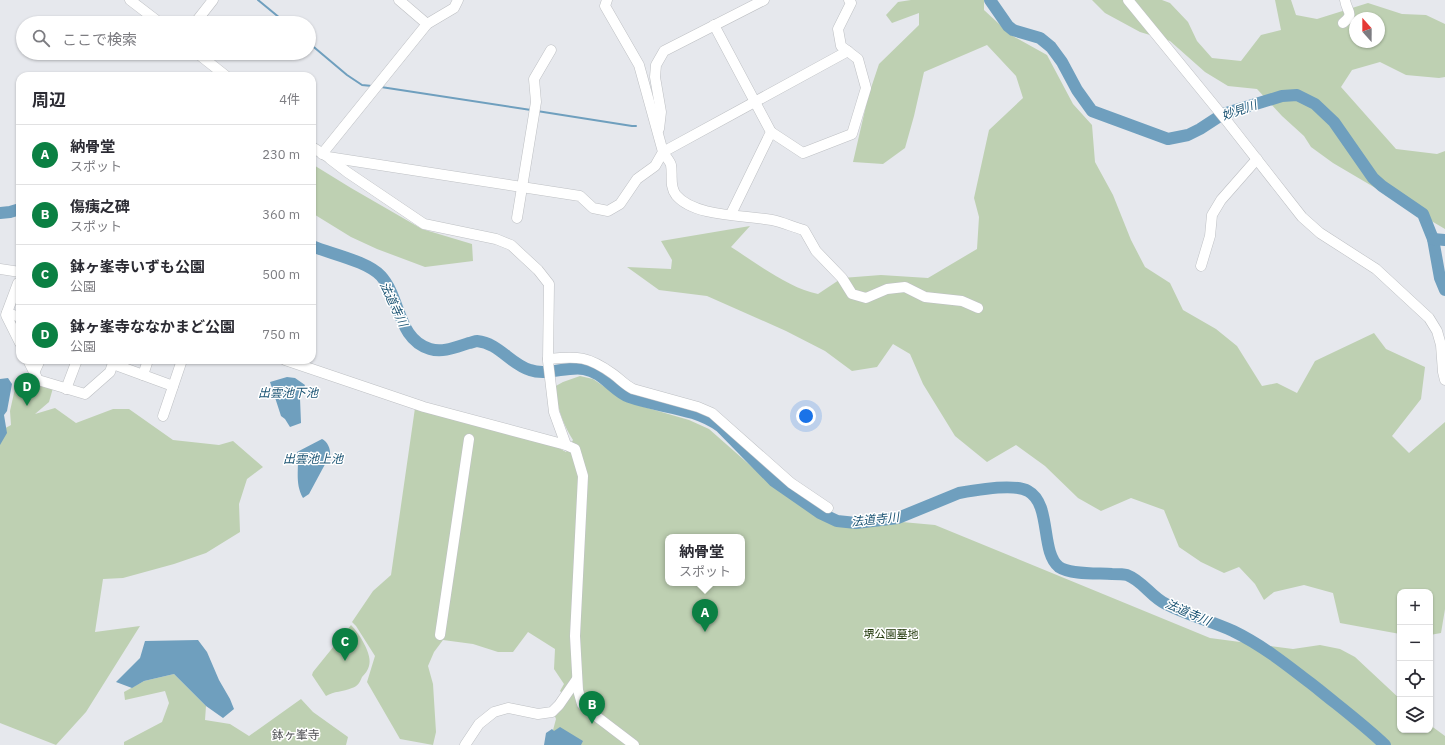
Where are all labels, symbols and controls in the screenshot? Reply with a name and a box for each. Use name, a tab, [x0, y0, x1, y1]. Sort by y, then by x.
north arrow	[1349, 12, 1385, 48]
search box	[16, 16, 316, 60]
icon: search	[30, 27, 52, 49]
text: ここで検索	[62, 30, 137, 49]
text: 周辺	[32, 89, 66, 111]
text: 4件	[279, 91, 300, 108]
water label: 妙見川	[1220, 96, 1260, 123]
text: 納骨堂	[70, 137, 115, 156]
text: A	[41, 146, 49, 163]
text: 230 m	[262, 146, 300, 163]
text: スポット	[70, 158, 122, 175]
text: 傷痍之碑	[70, 197, 130, 216]
text: B	[41, 206, 49, 223]
text: 360 m	[262, 206, 300, 223]
text: スポット	[70, 218, 122, 235]
text: 鉢ヶ峯寺いずも公園	[70, 257, 205, 276]
text: C	[41, 266, 49, 283]
text: 500 m	[262, 266, 300, 283]
text: 公園	[70, 278, 96, 295]
water label: 法道寺川	[377, 279, 412, 331]
text: 鉢ヶ峯寺ななかまど公園	[70, 317, 235, 336]
text: D	[40, 326, 50, 343]
text: 750 m	[262, 326, 300, 343]
text: 公園	[70, 338, 96, 355]
pin: D	[14, 373, 40, 406]
water label: 出雲池下池	[258, 385, 319, 400]
your location	[796, 406, 816, 426]
water label: 出雲池上池	[283, 451, 344, 466]
water label: 法道寺川	[850, 509, 902, 529]
popup	[665, 534, 745, 586]
text: 納骨堂	[679, 542, 724, 561]
text: スポット	[679, 563, 731, 580]
map controls	[1397, 589, 1433, 733]
button: +	[1397, 589, 1433, 625]
water label: 法道寺川	[1163, 596, 1215, 629]
pin: A	[692, 599, 718, 632]
button: −	[1397, 625, 1433, 661]
park label: 堺公園墓地	[864, 627, 919, 641]
pin: C	[332, 628, 358, 661]
button: locate	[1397, 661, 1433, 697]
pin: B	[579, 691, 605, 724]
button: layers	[1397, 697, 1433, 733]
district label: 鉢ヶ峯寺	[272, 727, 320, 742]

